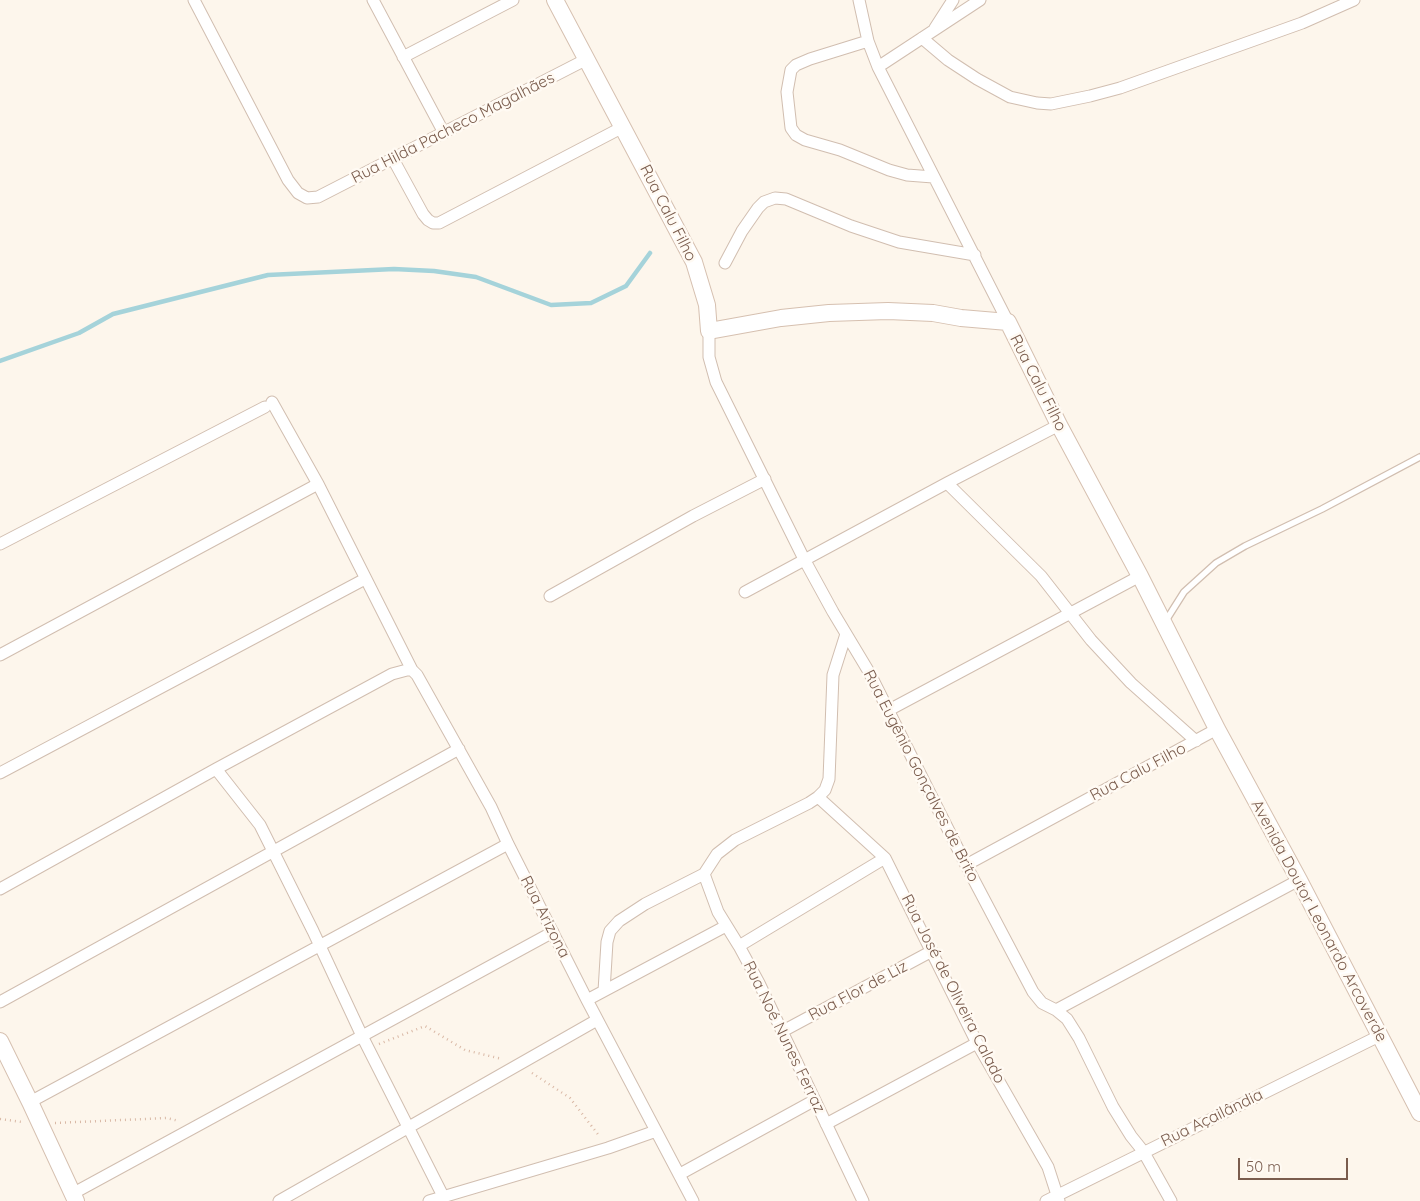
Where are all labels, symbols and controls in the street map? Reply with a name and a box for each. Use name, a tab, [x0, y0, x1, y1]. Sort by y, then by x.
street label: Rua Hilda Pacheco Magalhães	[348, 68, 558, 188]
street label: Rua Calu Filho	[635, 161, 701, 265]
street label: Rua Calu Filho	[1005, 331, 1071, 435]
street label: Rua Eugênio Gonçalves de Brito	[859, 667, 983, 885]
street label: Rua Calu Filho	[1087, 739, 1189, 805]
street label: Avenida Doutor Leonardo Arcoverde	[1247, 797, 1391, 1045]
street label: Rua Arizona	[516, 873, 574, 961]
street label: Rua José de Oliveira Calado	[897, 891, 1009, 1087]
street label: Rua Flor de Liz	[805, 957, 911, 1025]
street label: Rua Noé Nunes Ferraz	[739, 958, 829, 1116]
street label: Rua Açailândia	[1158, 1085, 1266, 1151]
scale bar	[1240, 1148, 1350, 1180]
text: 50 m	[1246, 1157, 1281, 1176]

